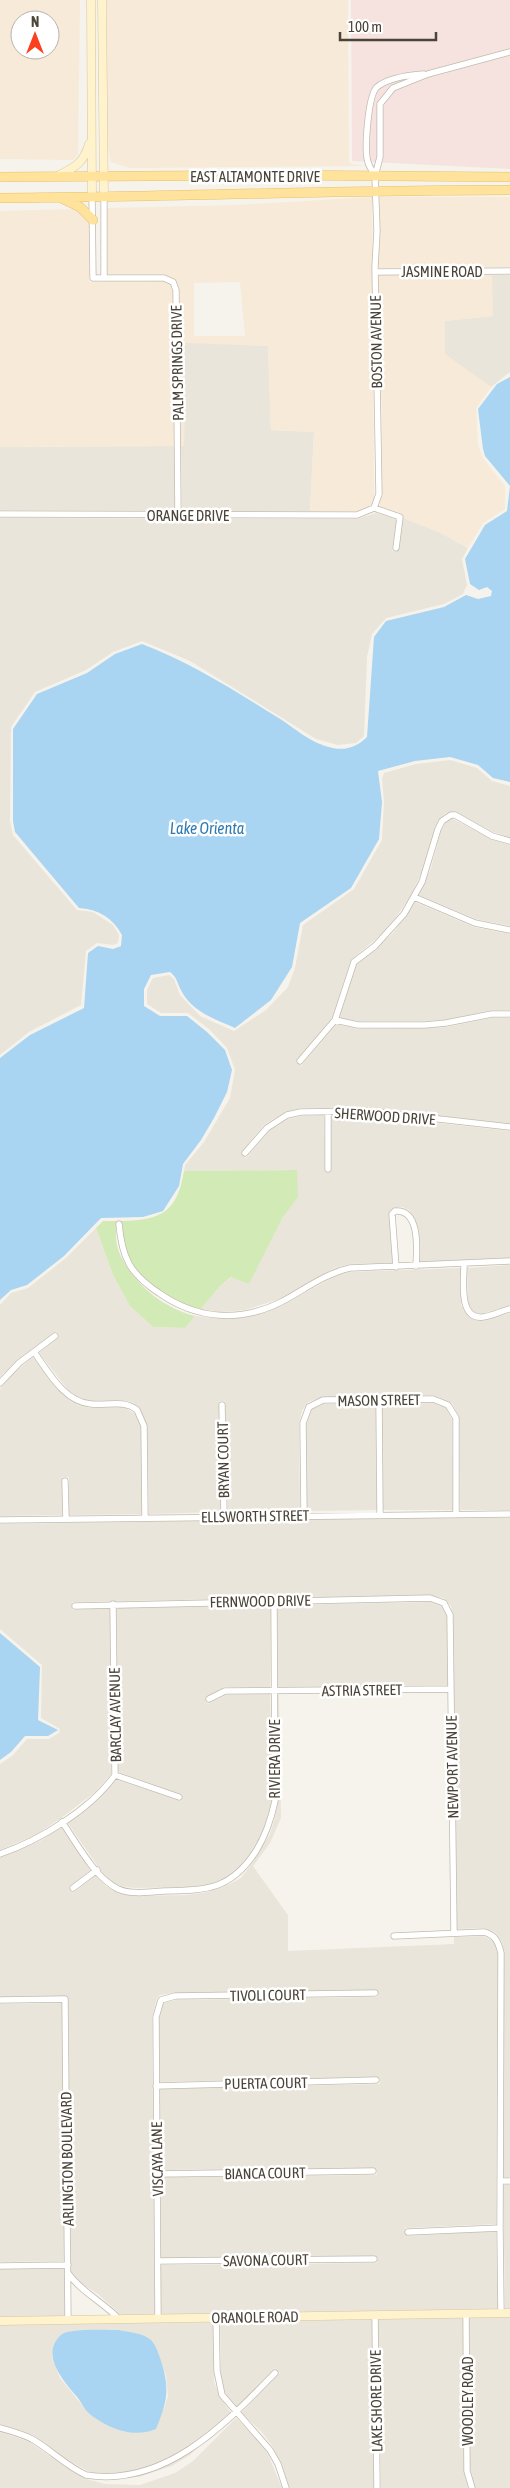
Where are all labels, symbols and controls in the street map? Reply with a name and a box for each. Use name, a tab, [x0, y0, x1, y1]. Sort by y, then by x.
north arrow	[10, 10, 60, 60]
scale bar	[340, 10, 436, 42]
text: N	[31, 14, 39, 30]
text: 100 m	[348, 18, 382, 35]
street label: EAST ALTAMONTE DRIVE	[190, 168, 321, 185]
street label: JASMINE ROAD	[401, 263, 483, 280]
street label: BOSTON AVENUE	[367, 295, 385, 389]
street label: PALM SPRINGS DRIVE	[167, 304, 187, 421]
street label: ORANGE DRIVE	[147, 507, 230, 524]
water label: Lake Orienta	[170, 819, 245, 837]
street label: SHERWOOD DRIVE	[334, 1104, 437, 1128]
street label: MASON STREET	[337, 1391, 421, 1409]
street label: BRYAN COURT	[214, 1421, 232, 1499]
street label: ELLSWORTH STREET	[201, 1507, 310, 1525]
street label: FERNWOOD DRIVE	[209, 1592, 311, 1610]
street label: BARCLAY AVENUE	[106, 1667, 124, 1762]
street label: ASTRIA STREET	[321, 1681, 403, 1699]
street label: NEWPORT AVENUE	[443, 1715, 461, 1819]
street label: RIVIERA DRIVE	[266, 1719, 283, 1799]
street label: TIVOLI COURT	[230, 1986, 307, 2004]
street label: PUERTA COURT	[224, 2074, 308, 2092]
street label: ARLINGTON BOULEVARD	[57, 2092, 77, 2226]
street label: VISCAYA LANE	[148, 2121, 166, 2196]
street label: BIANCA COURT	[224, 2164, 306, 2182]
street label: SAVONA COURT	[223, 2251, 309, 2269]
street label: ORANOLE ROAD	[211, 2308, 299, 2326]
street label: LAKE SHORE DRIVE	[367, 2349, 385, 2452]
street label: WOODLEY ROAD	[459, 2356, 476, 2446]

